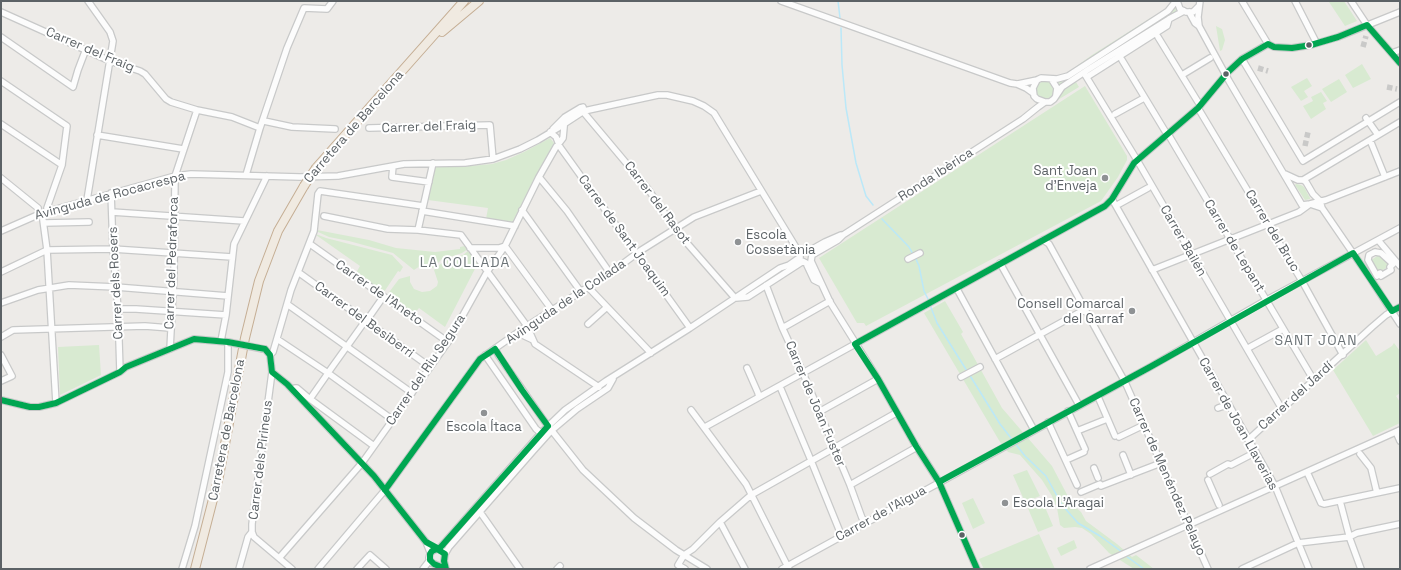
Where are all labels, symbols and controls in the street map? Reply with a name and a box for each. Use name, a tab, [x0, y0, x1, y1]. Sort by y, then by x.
street label: Carrer del Fraig	[43, 24, 137, 76]
unlabelled marker	[1304, 40, 1314, 50]
street label: Carretera de Barcelona	[301, 68, 407, 186]
unlabelled marker	[1221, 69, 1231, 79]
street label: Carrer del Fraig	[381, 118, 477, 136]
street label: Ronda Ibèrica	[896, 145, 976, 205]
street label: Carrer del Rasot	[621, 158, 693, 248]
place label: Sant Joan d'Enveja	[1034, 163, 1097, 194]
street label: Avinguda de Rocacrespa	[33, 168, 187, 224]
street label: Carrer de Sant Joaquim	[575, 172, 673, 300]
marker: Sant Joan d'Enveja	[1100, 173, 1110, 183]
street label: Carrer del Bruc	[1241, 187, 1303, 275]
street label: Carrer del Pedraforca	[162, 196, 182, 330]
street label: Carrer de Lepant	[1200, 197, 1268, 295]
street label: Carrer Bailén	[1156, 203, 1210, 279]
street label: Carrer dels Rosers	[105, 226, 127, 340]
place label: Escola Cossetània	[746, 227, 816, 258]
marker: Escola Cossetània	[733, 237, 743, 247]
district label: LA COLLADA	[420, 255, 510, 271]
street label: Avinguda de la Collada	[503, 256, 629, 348]
street label: Carrer de l'Aneto	[332, 257, 426, 329]
street label: Carrer del Besiberri	[311, 279, 417, 361]
place label: Consell Comarcal del Garraf	[1017, 296, 1124, 327]
marker: Consell Comarcal del Garraf	[1127, 306, 1137, 316]
street label: Carrer del Riu Segura	[383, 311, 469, 429]
district label: SANT JOAN	[1275, 333, 1357, 349]
street label: Carrer de Joan Fuster	[781, 339, 849, 469]
street label: Carrer de Joan Llaverias	[1195, 355, 1281, 493]
street label: Carretera de Barcelona	[206, 358, 248, 502]
street label: Carrer del Jardí	[1255, 358, 1337, 434]
street label: Carrer de Menéndez Pelayo	[1125, 396, 1209, 558]
street label: Carrer dels Pirineus	[246, 399, 276, 521]
marker: Escola Ítaca	[479, 408, 489, 418]
place label: Escola Ítaca	[446, 419, 522, 435]
street label: Carrer de l'Aigua	[833, 483, 929, 545]
place label: Escola L'Aragai	[1013, 495, 1104, 511]
marker: Escola L'Aragai	[1000, 498, 1010, 508]
unlabelled marker	[957, 530, 967, 540]

